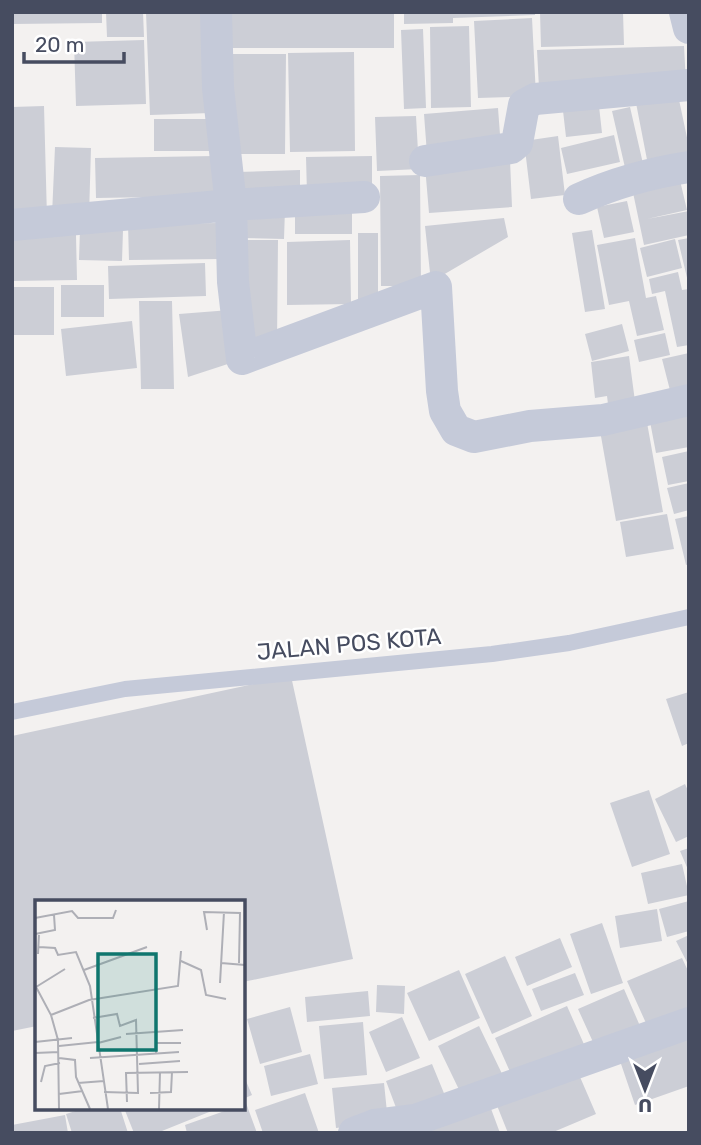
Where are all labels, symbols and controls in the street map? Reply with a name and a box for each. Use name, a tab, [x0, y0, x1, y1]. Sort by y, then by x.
scale bar	[24, 21, 124, 65]
text: 20 m	[35, 32, 84, 57]
street label: JALAN POS KOTA	[256, 622, 442, 666]
inset map	[35, 900, 245, 1110]
north arrow	[610, 1054, 680, 1124]
text: U	[638, 1094, 652, 1117]

